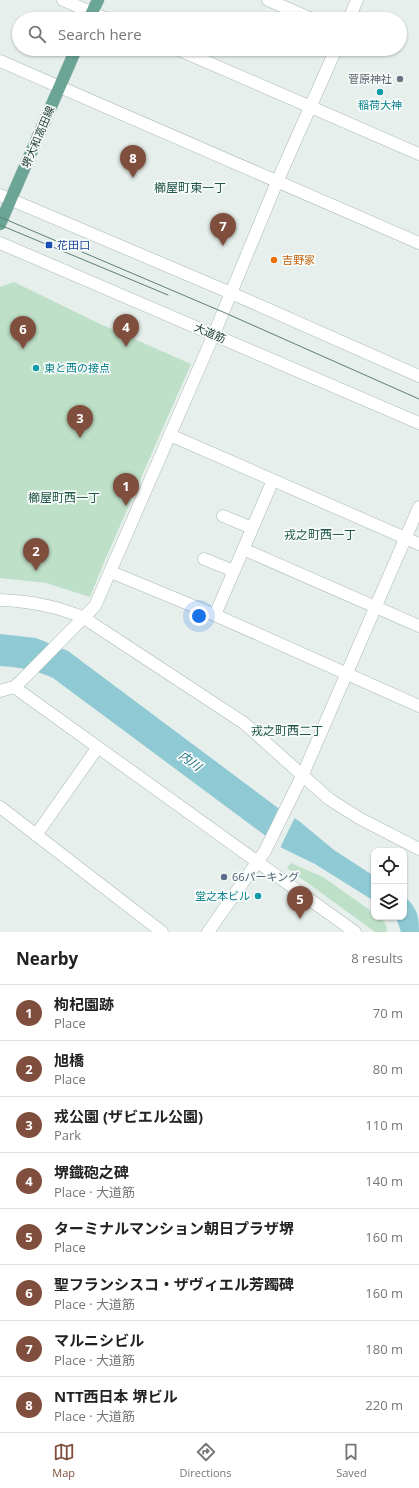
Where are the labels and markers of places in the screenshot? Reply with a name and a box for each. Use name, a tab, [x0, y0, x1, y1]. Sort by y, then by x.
place label: 菅原神社	[348, 71, 392, 86]
marker: 菅原神社	[395, 74, 405, 84]
marker: 稲荷大神	[375, 87, 385, 97]
place label: 稲荷大神	[358, 97, 402, 112]
pin: 8	[120, 145, 146, 178]
pin: 7	[210, 213, 236, 246]
place label: 花田口	[57, 237, 90, 252]
marker: 花田口	[44, 240, 54, 250]
place label: 吉野家	[282, 252, 315, 267]
marker: 吉野家	[269, 255, 279, 265]
pin: 4	[113, 314, 139, 347]
pin: 6	[10, 316, 36, 349]
place label: 東と西の接点	[44, 360, 110, 375]
marker: 東と西の接点	[31, 363, 41, 373]
pin: 3	[67, 405, 93, 438]
pin: 1	[113, 473, 139, 506]
pin: 2	[23, 538, 49, 571]
place label: 66パーキング	[232, 869, 299, 884]
marker: 66パーキング	[219, 872, 229, 882]
pin: 5	[287, 886, 313, 919]
place label: 堂之本ビル	[195, 888, 250, 903]
marker: 堂之本ビル	[253, 891, 263, 901]

